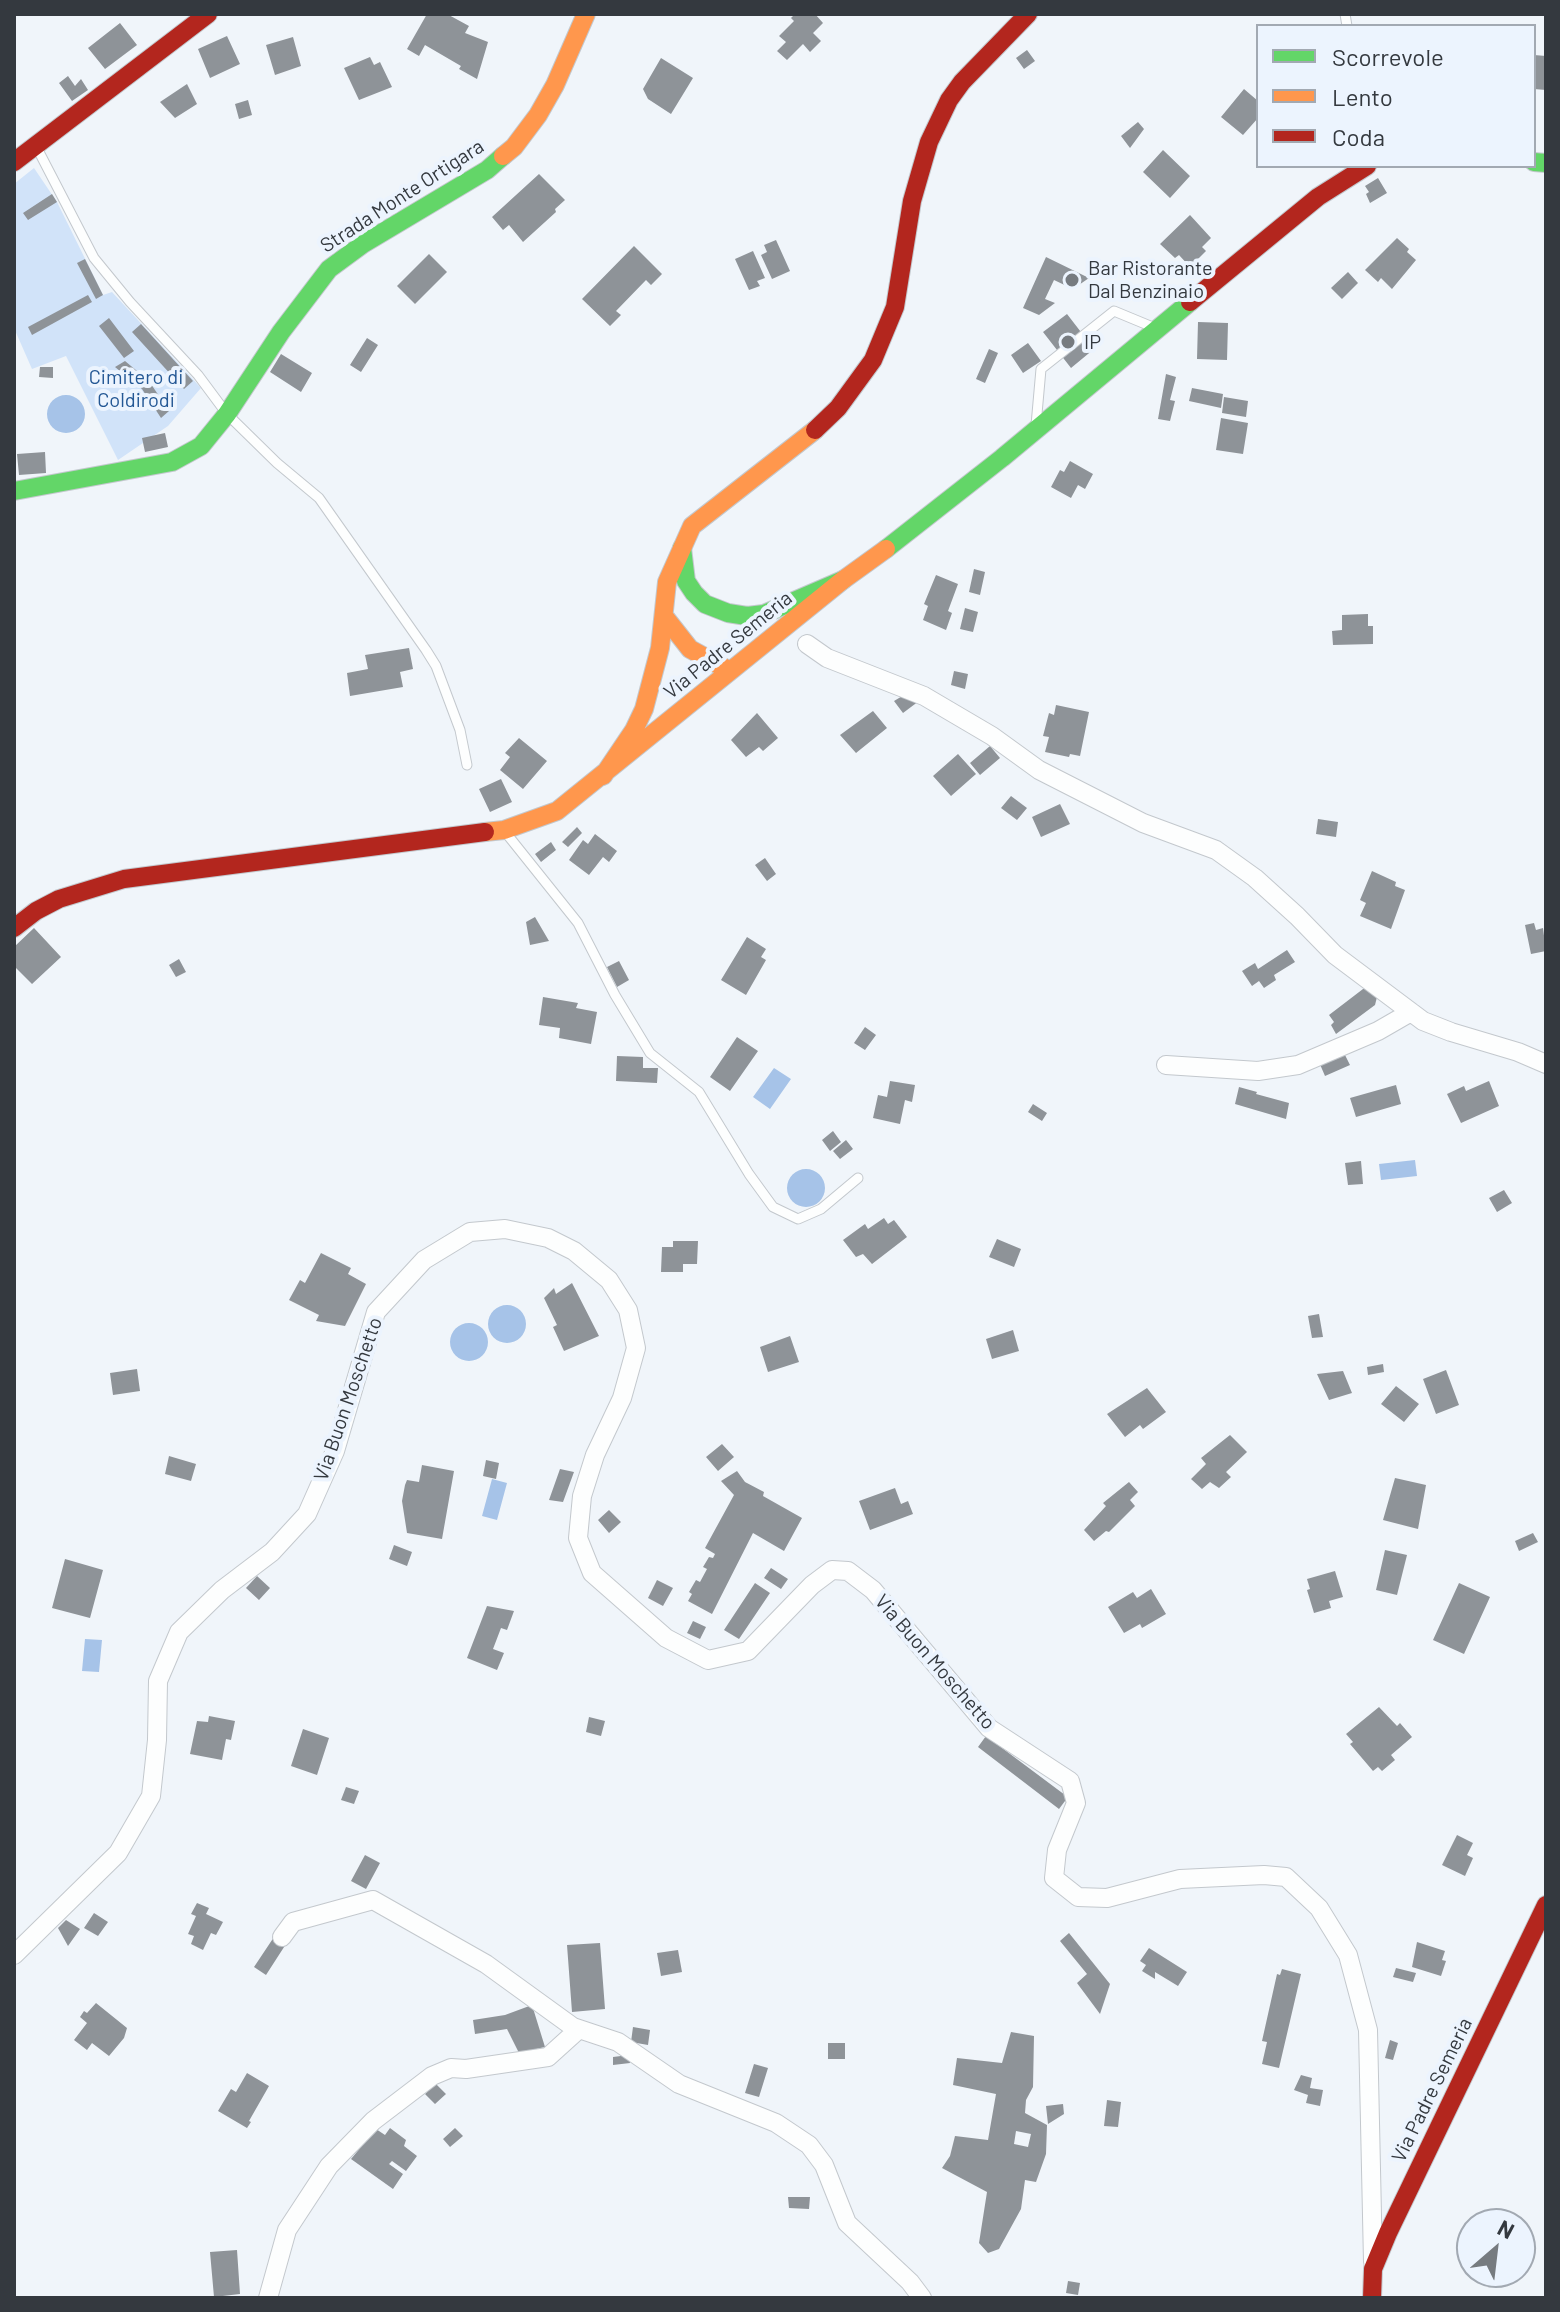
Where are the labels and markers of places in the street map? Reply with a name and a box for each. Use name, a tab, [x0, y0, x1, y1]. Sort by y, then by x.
place label: Bar Ristorante Dal Benzinaio	[1088, 256, 1213, 303]
marker: Bar Ristorante Dal Benzinaio	[1063, 271, 1081, 289]
place label: IP	[1084, 330, 1101, 354]
marker: IP	[1059, 333, 1077, 351]

